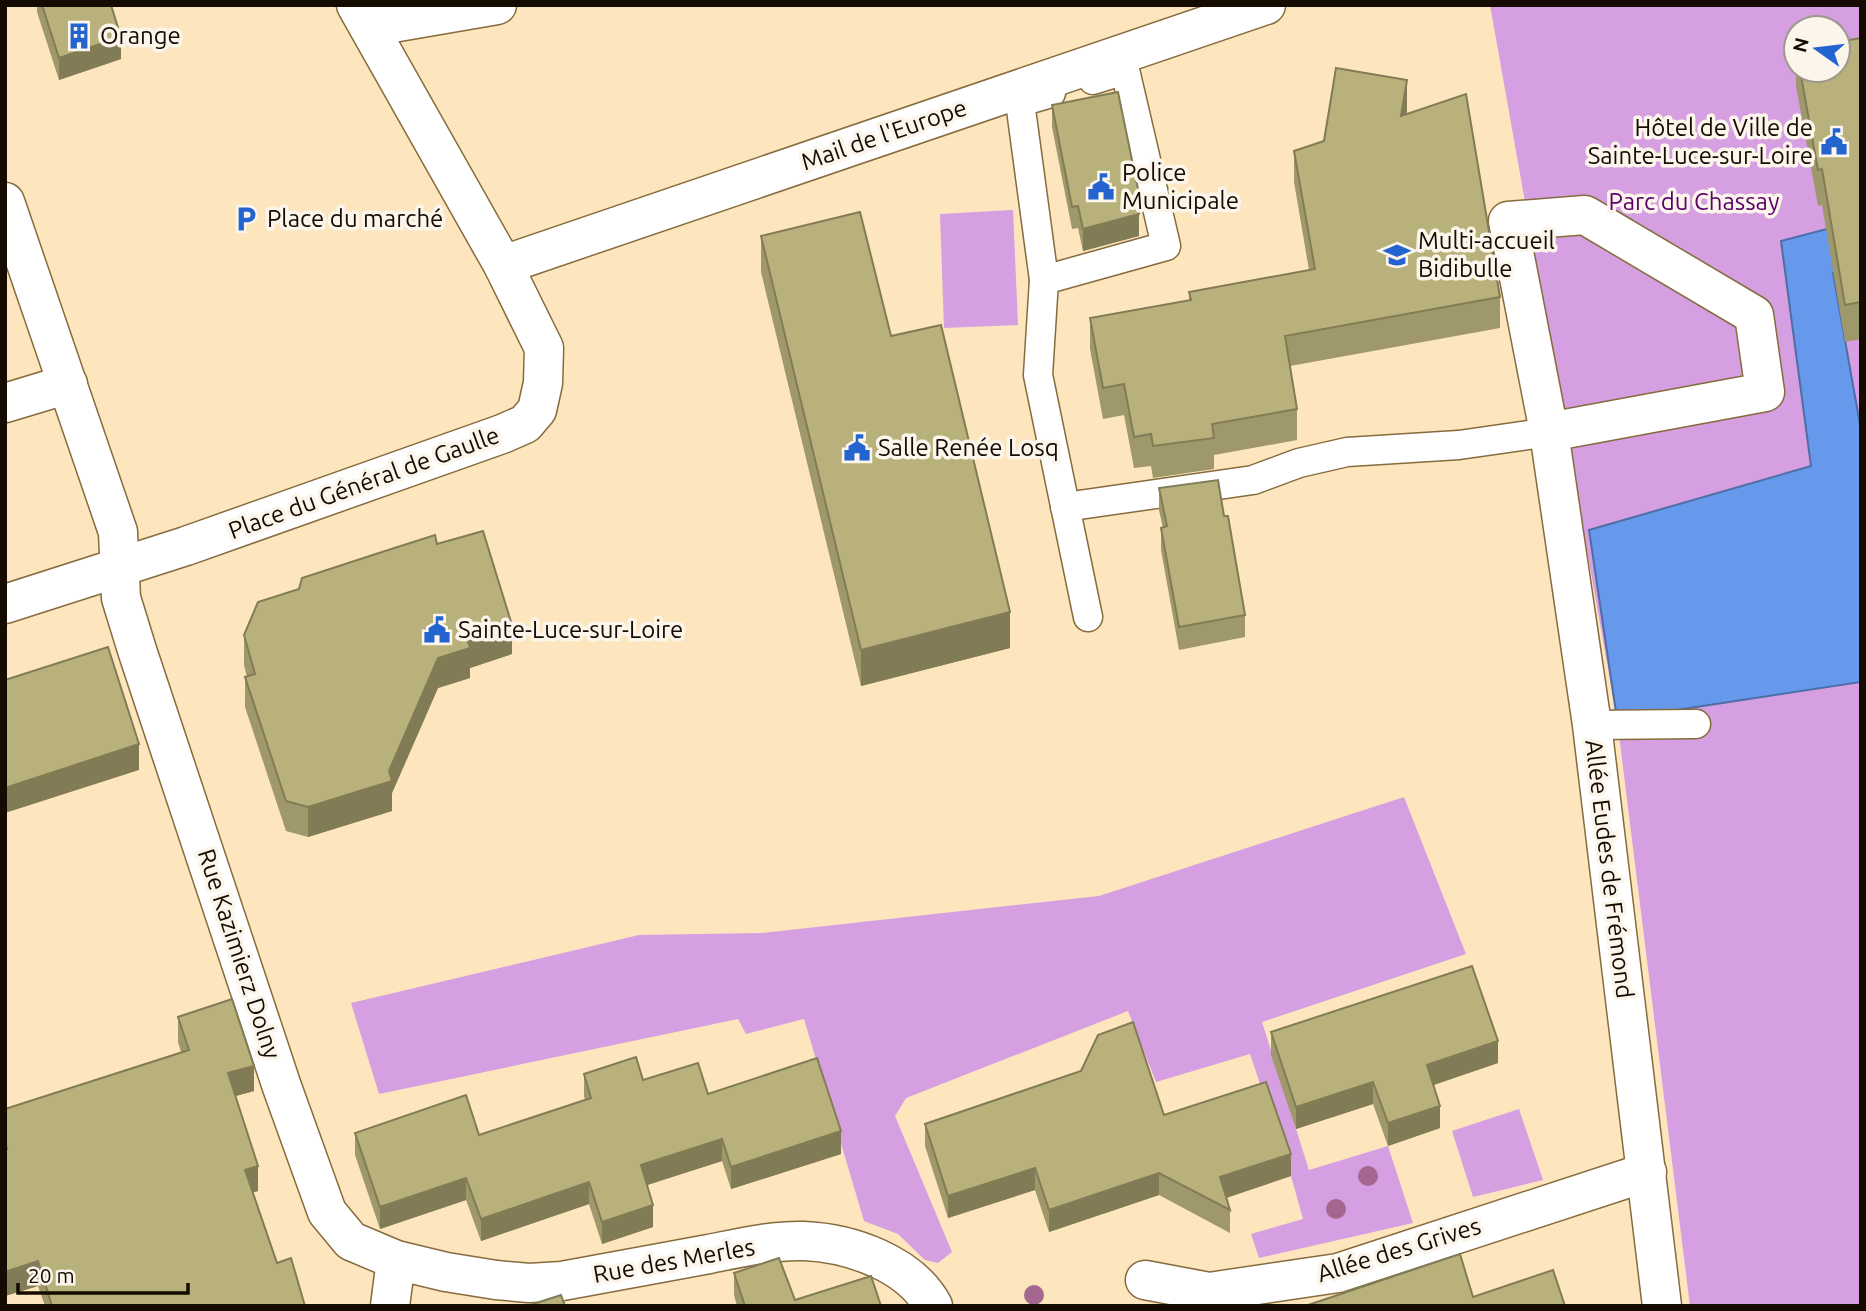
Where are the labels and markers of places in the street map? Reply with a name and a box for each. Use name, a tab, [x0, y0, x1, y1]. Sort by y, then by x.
building icon: Orange	[64, 21, 94, 51]
place label: Orange	[100, 22, 181, 49]
place label: Hôtel de Ville de Sainte-Luce-sur-Loire	[1588, 114, 1813, 169]
public building icon: Hôtel de Ville de Sainte-Luce-sur-Loire	[1819, 127, 1849, 157]
place label: Police Municipale	[1122, 159, 1239, 214]
public building icon: Police Municipale	[1086, 172, 1116, 202]
parking icon: Place du marché	[231, 204, 261, 234]
place label: Place du marché	[267, 205, 443, 232]
place label: Multi-accueil Bidibulle	[1418, 227, 1555, 282]
school or university icon: Multi-accueil Bidibulle	[1382, 240, 1412, 270]
public building icon: Salle Renée Losq	[842, 433, 872, 463]
place label: Salle Renée Losq	[878, 434, 1059, 461]
public building icon: Sainte-Luce-sur-Loire	[422, 615, 452, 645]
place label: Sainte-Luce-sur-Loire	[458, 616, 683, 643]

